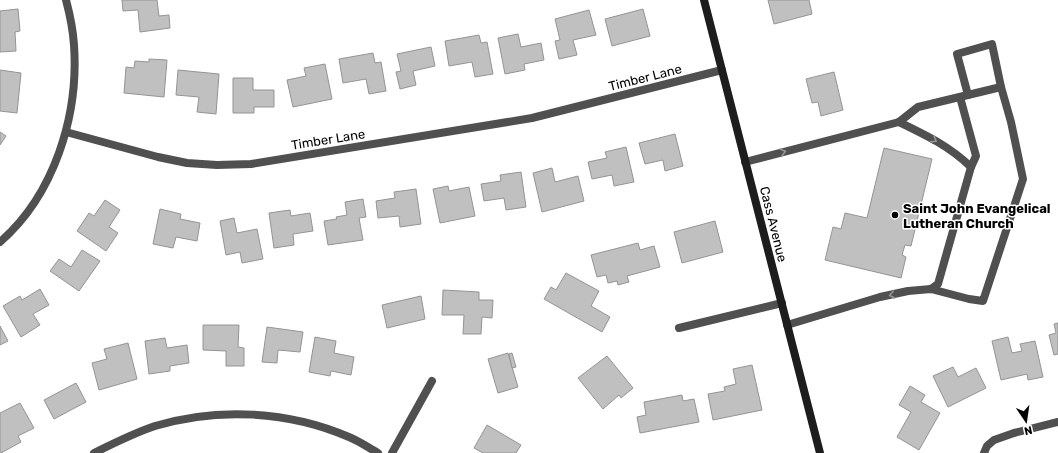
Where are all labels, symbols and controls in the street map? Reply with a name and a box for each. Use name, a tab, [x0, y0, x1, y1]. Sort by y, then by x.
street label: Timber Lane	[607, 61, 683, 94]
street label: Timber Lane	[290, 126, 366, 153]
one-way arrow	[930, 135, 937, 142]
one-way arrow	[779, 148, 786, 157]
street label: Cass Avenue	[757, 185, 790, 264]
place label: Saint John Evangelical Lutheran Church	[903, 201, 1051, 231]
marker: Saint John Evangelical Lutheran Church	[890, 210, 900, 220]
one-way arrow	[889, 290, 895, 298]
north arrow	[1006, 401, 1046, 441]
text: N	[1023, 423, 1033, 437]

